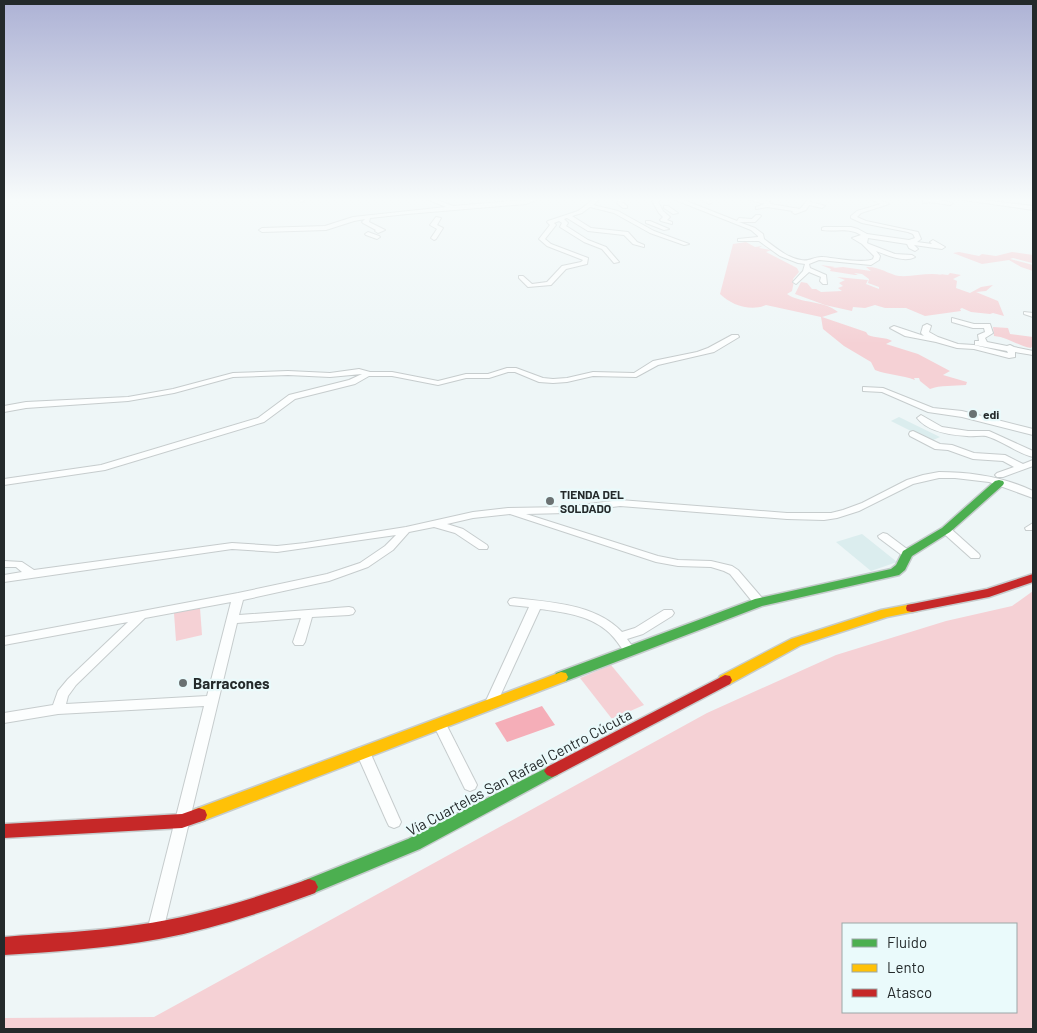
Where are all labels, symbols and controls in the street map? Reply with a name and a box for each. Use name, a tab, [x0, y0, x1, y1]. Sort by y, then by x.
place label: edi	[983, 407, 999, 421]
marker: edi	[967, 408, 979, 420]
place label: TIENDA DEL SOLDADO	[560, 487, 624, 515]
marker: TIENDA DEL SOLDADO	[544, 495, 556, 507]
place label: Barracones	[193, 674, 270, 692]
marker: Barracones	[177, 677, 189, 689]
street label: Vía Cuarteles San Rafael Centro Cúcuta	[403, 705, 635, 839]
legend	[842, 923, 1017, 1013]
text: Fluido	[887, 933, 927, 951]
text: Lento	[887, 958, 925, 976]
text: Atasco	[887, 983, 932, 1001]

